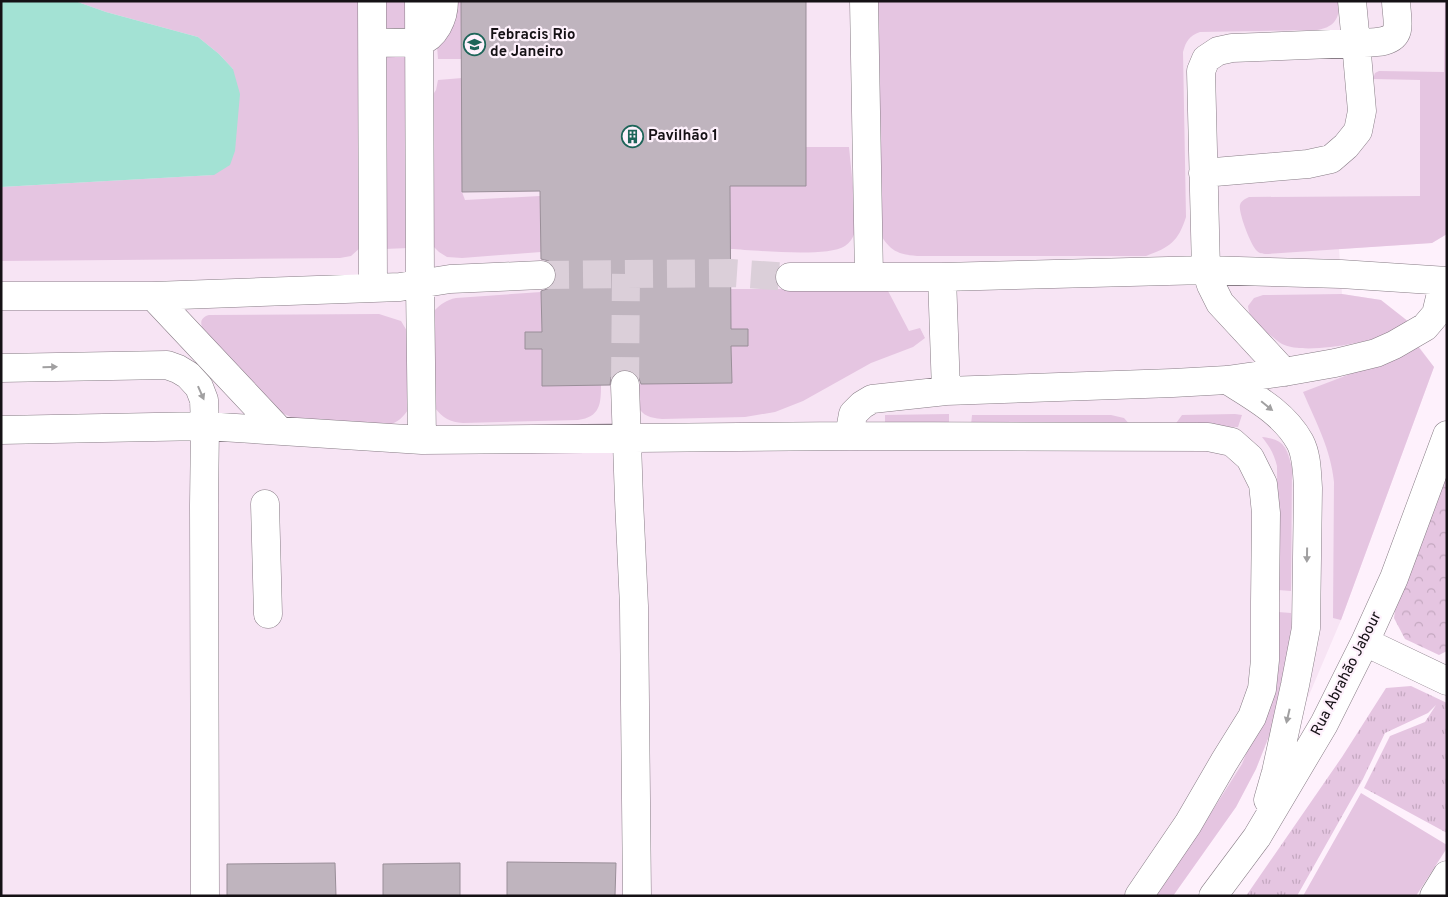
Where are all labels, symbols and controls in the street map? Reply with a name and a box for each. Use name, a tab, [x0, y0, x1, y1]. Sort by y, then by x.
place label: Febracis Rio de Janeiro	[490, 26, 575, 62]
school or university icon: Febracis Rio de Janeiro	[462, 32, 486, 56]
building icon: Pavilhão 1	[620, 124, 644, 148]
place label: Pavilhão 1	[648, 127, 718, 146]
one-way arrow	[42, 363, 58, 371]
one-way arrow	[197, 386, 205, 400]
one-way arrow	[1261, 401, 1274, 412]
one-way arrow	[1303, 547, 1311, 563]
street label: Rua Abrahão Jabour	[1307, 609, 1387, 739]
one-way arrow	[1284, 708, 1292, 723]

